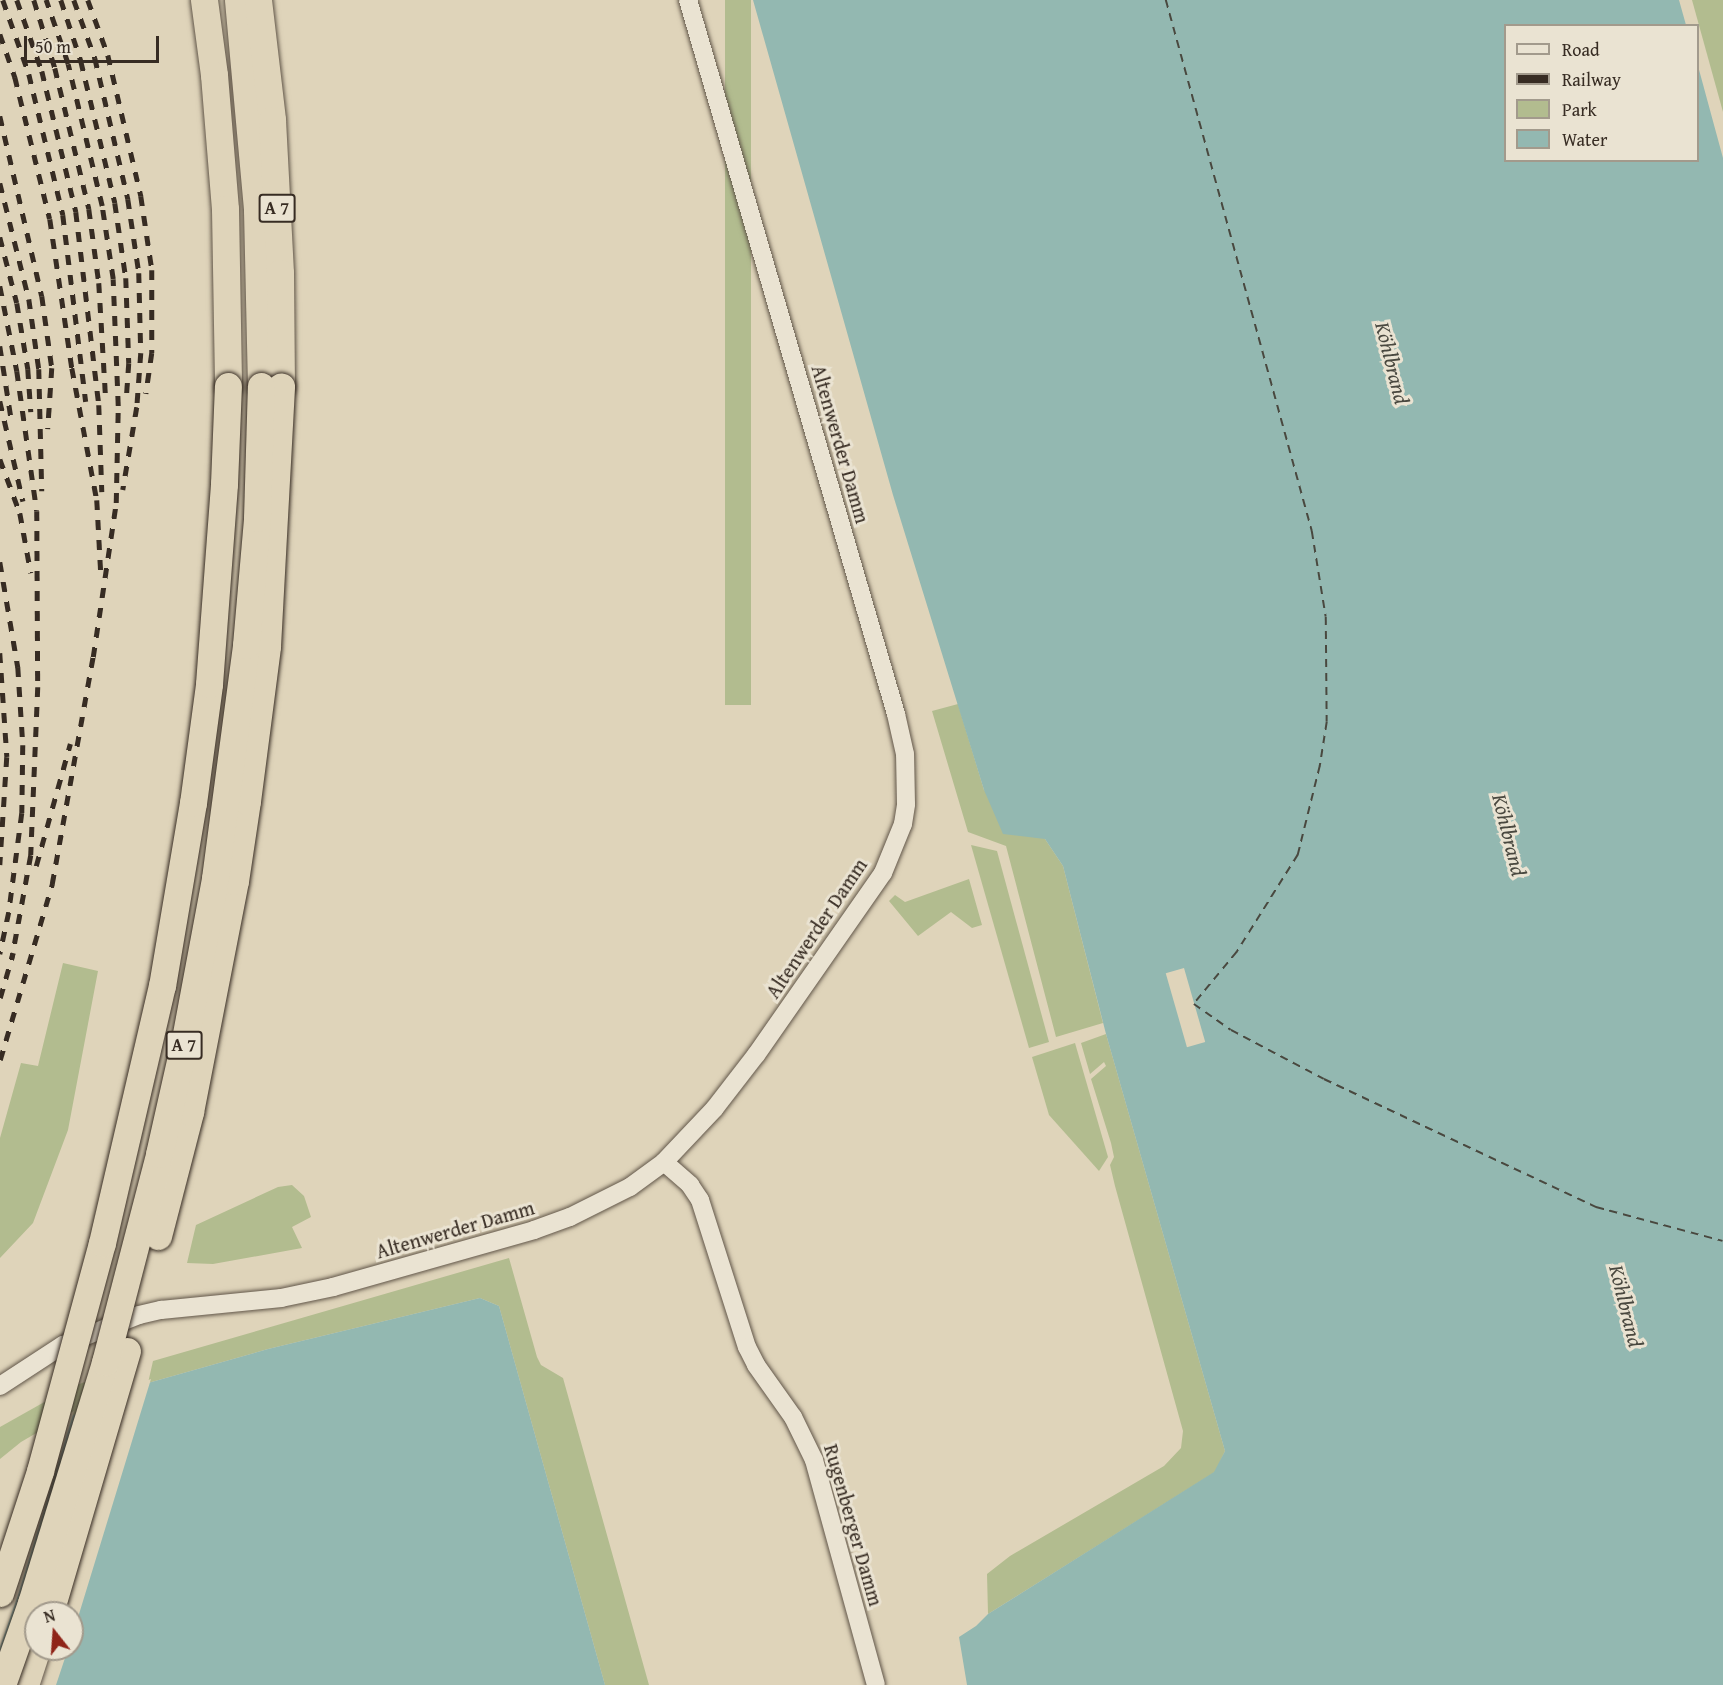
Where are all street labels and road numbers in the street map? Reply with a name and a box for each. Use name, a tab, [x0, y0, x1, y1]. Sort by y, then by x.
road number: A 7	[258, 193, 296, 223]
street label: Altenwerder Damm	[807, 362, 875, 526]
street label: Altenwerder Damm	[760, 853, 872, 1003]
road number: A 7	[164, 1030, 204, 1060]
street label: Altenwerder Damm	[373, 1195, 537, 1263]
street label: Rugenberger Damm	[819, 1441, 889, 1609]

